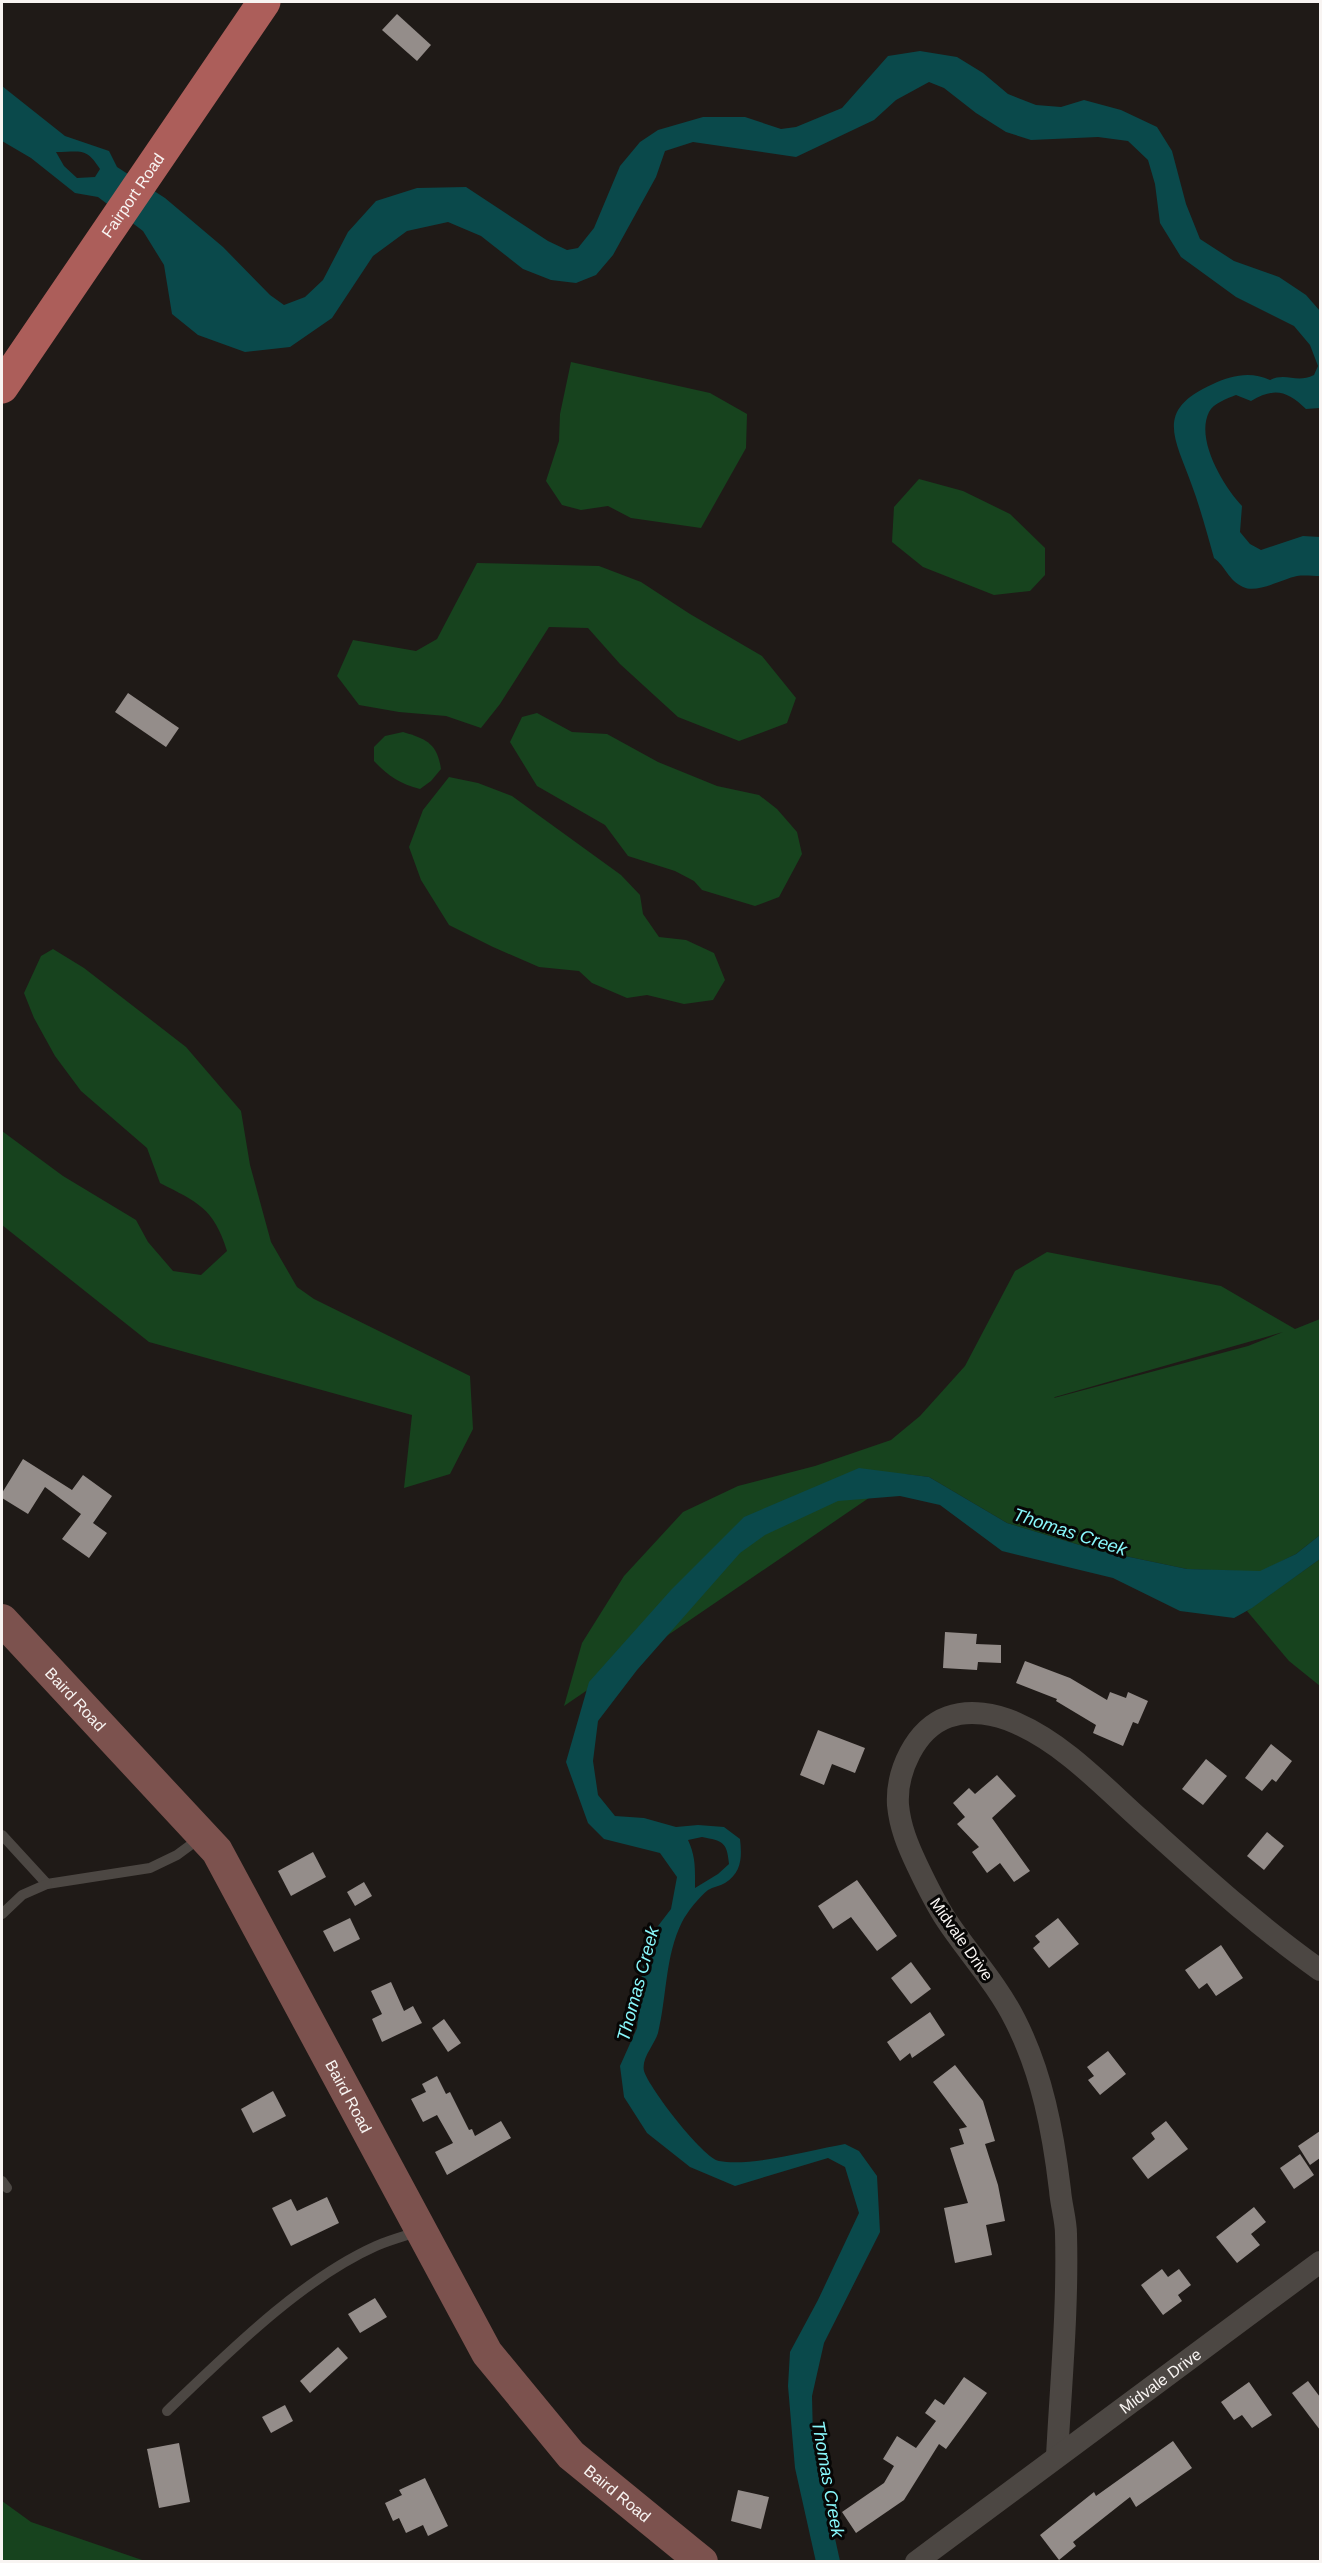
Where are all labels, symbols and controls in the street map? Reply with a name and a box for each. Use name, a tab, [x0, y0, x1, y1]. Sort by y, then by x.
street label: Fairport Road	[98, 150, 168, 241]
water label: Thomas Creek	[1011, 1504, 1130, 1560]
street label: Baird Road	[42, 1664, 109, 1735]
street label: Midvale Drive	[927, 1895, 996, 1984]
water label: Thomas Creek	[613, 1923, 663, 2044]
street label: Baird Road	[322, 2057, 375, 2136]
street label: Midvale Drive	[1116, 2345, 1204, 2417]
water label: Thomas Creek	[808, 2419, 848, 2540]
street label: Baird Road	[581, 2462, 654, 2525]

